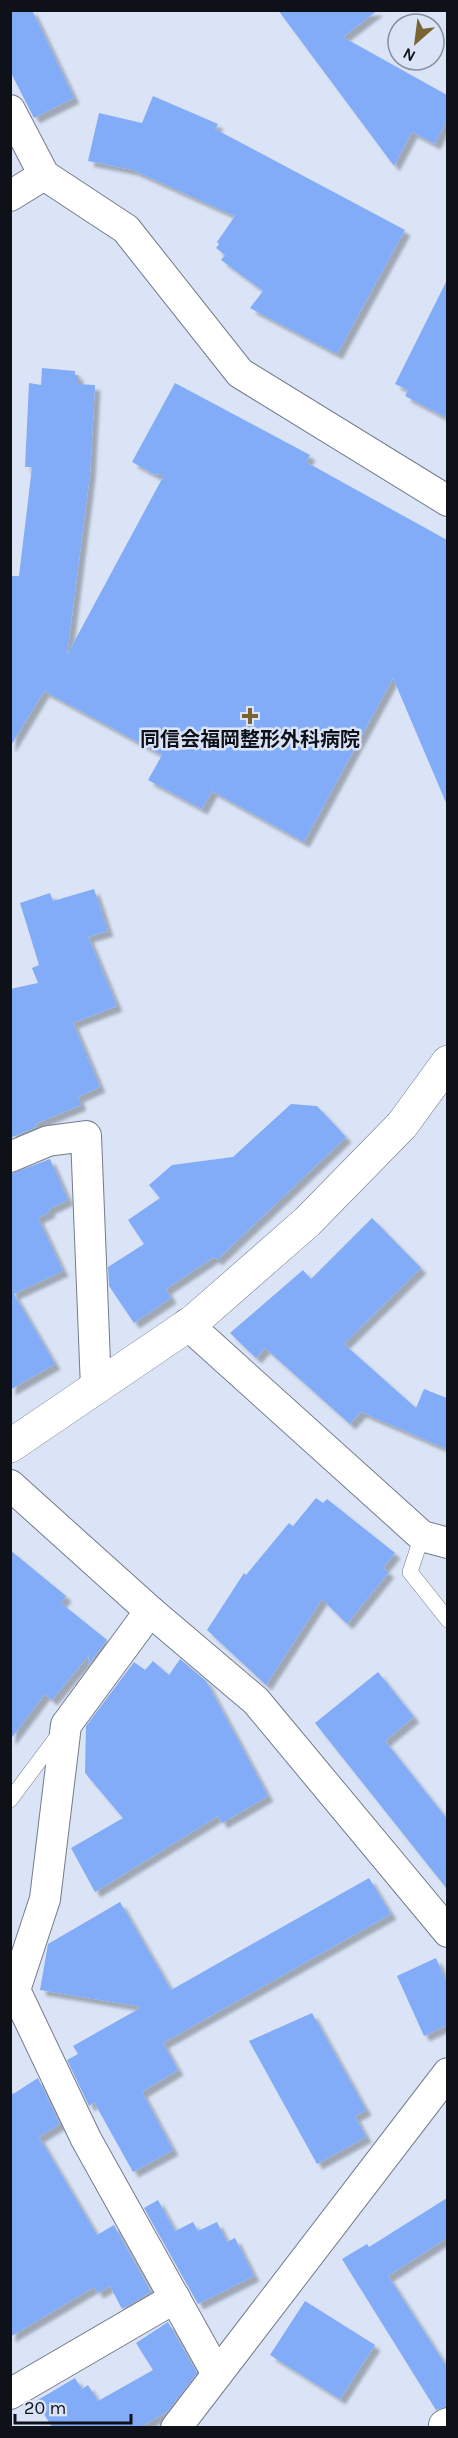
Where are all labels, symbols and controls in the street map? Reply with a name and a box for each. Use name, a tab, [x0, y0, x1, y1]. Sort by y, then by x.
north arrow	[386, 12, 446, 72]
text: N	[400, 44, 419, 66]
marker: 同信会福岡整形外科病院	[241, 707, 259, 725]
place label: 同信会福岡整形外科病院	[140, 728, 360, 751]
scale bar	[15, 2387, 130, 2425]
text: 20 m	[24, 2397, 66, 2419]

